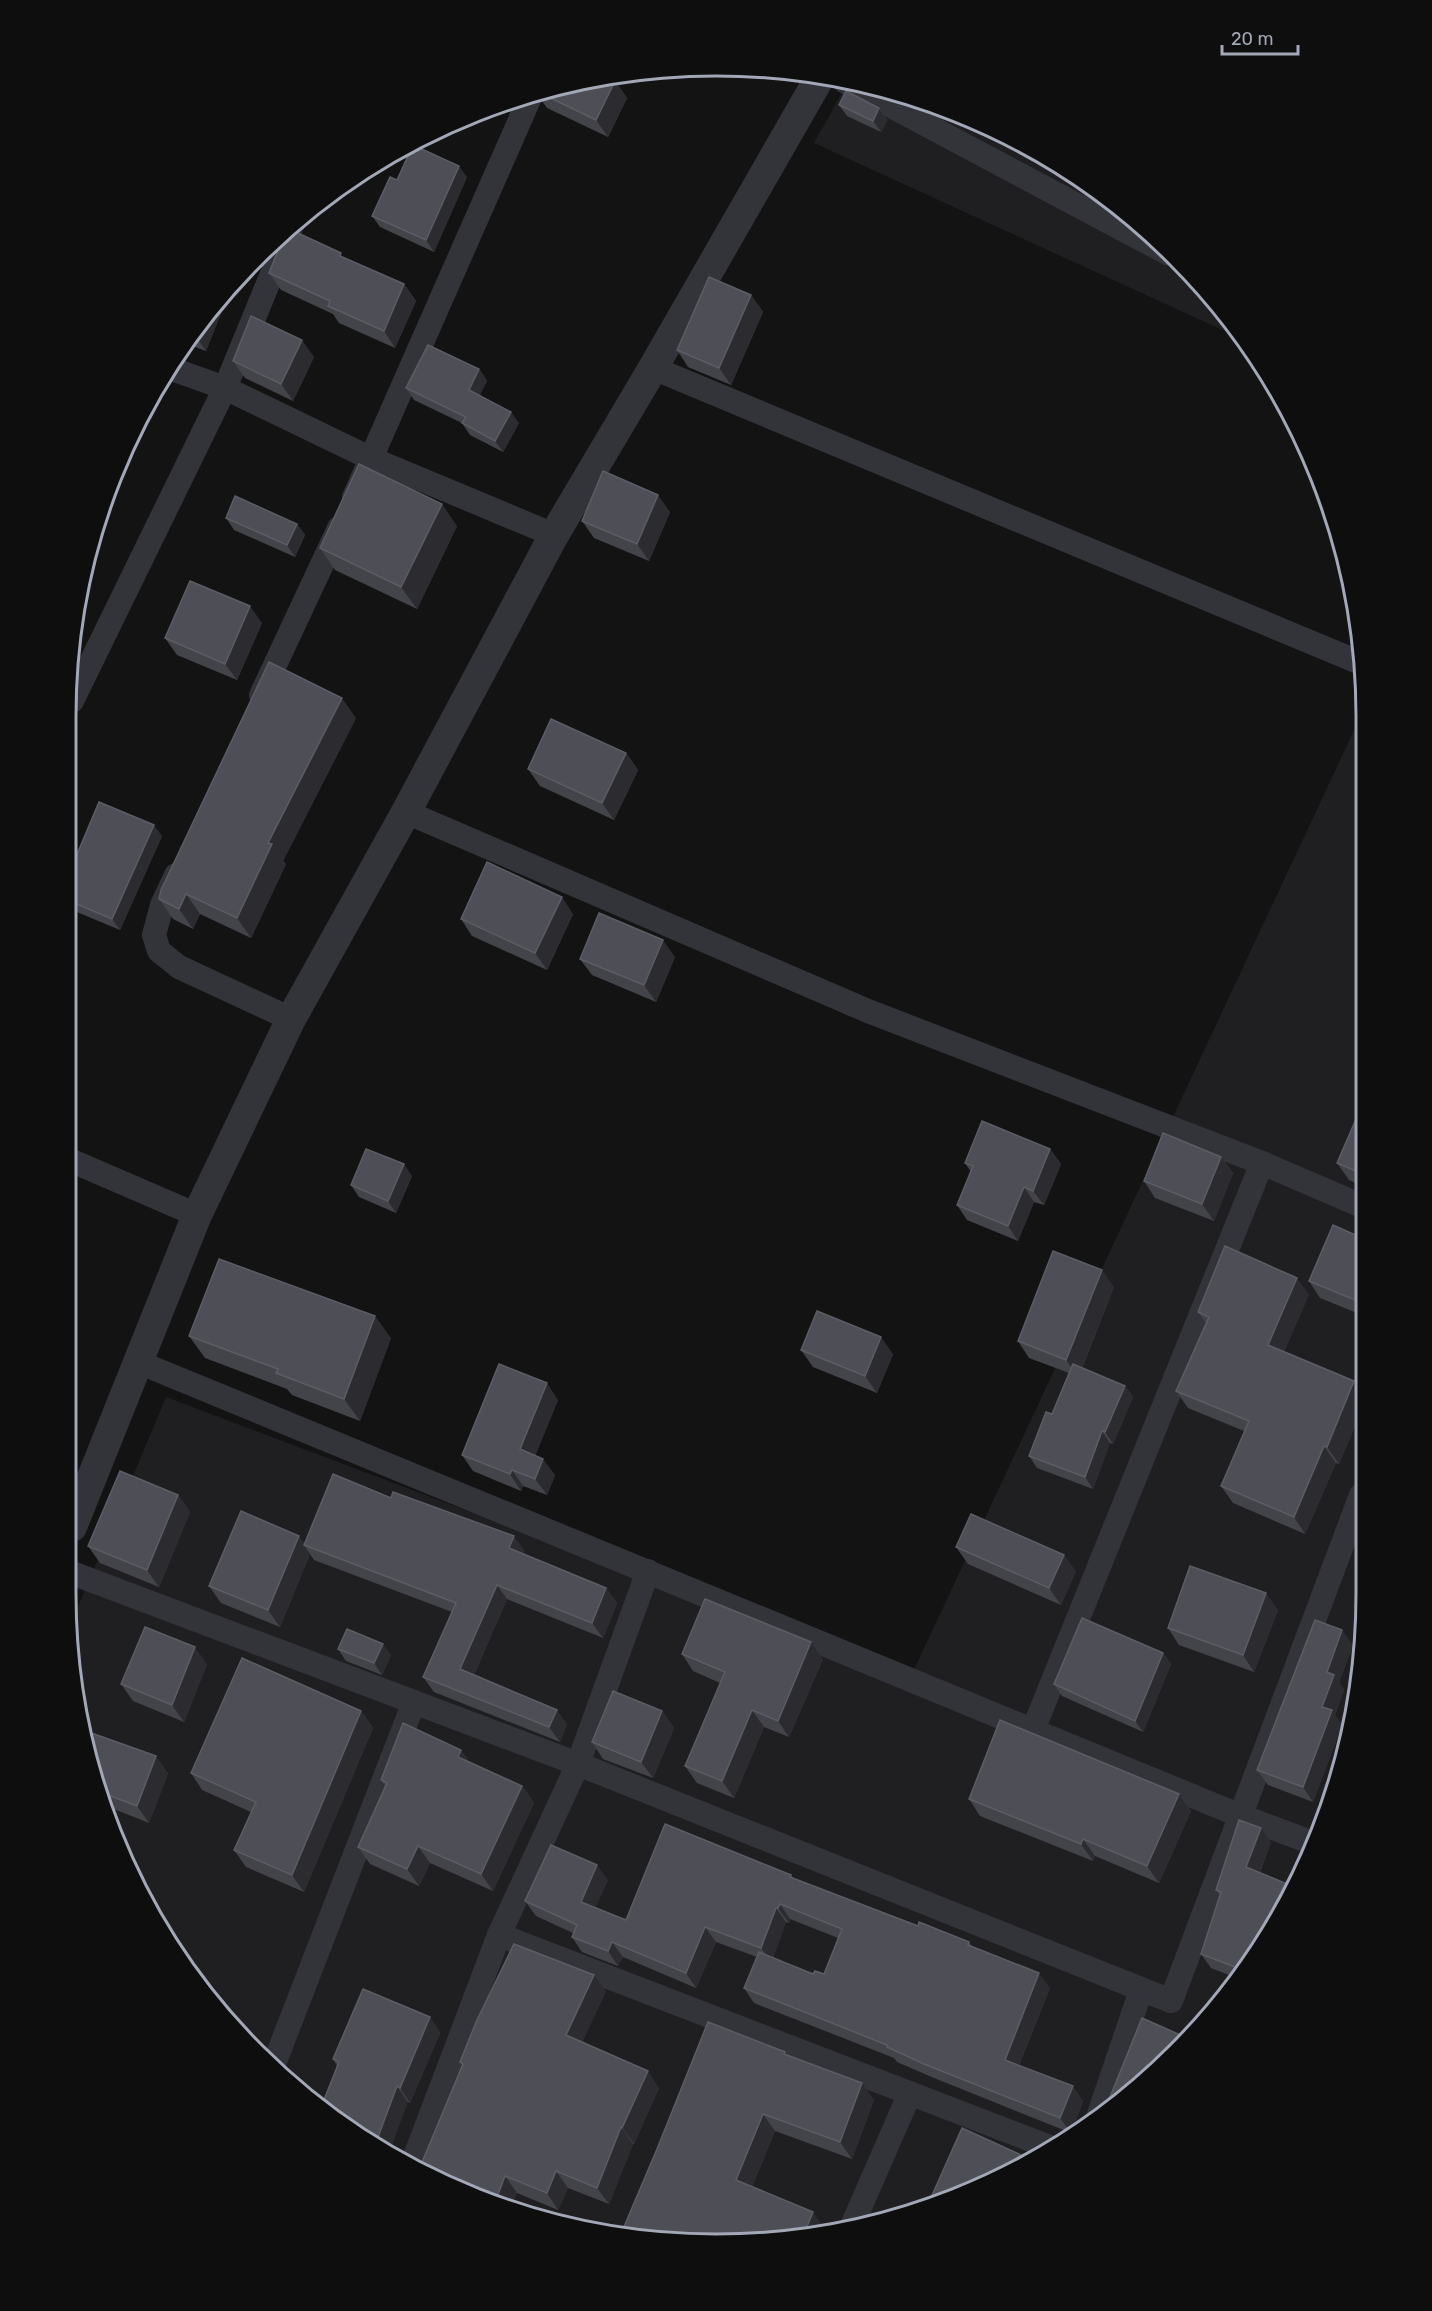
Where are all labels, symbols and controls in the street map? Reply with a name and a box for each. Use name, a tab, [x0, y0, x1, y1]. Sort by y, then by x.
scale bar	[1222, 18, 1298, 56]
text: 20 m	[1231, 28, 1273, 50]

